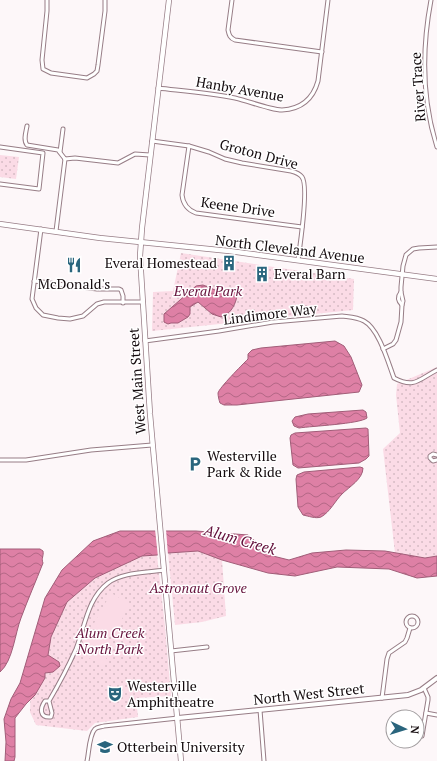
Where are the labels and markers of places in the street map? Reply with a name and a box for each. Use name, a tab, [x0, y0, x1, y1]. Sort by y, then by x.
place label: Everal Homestead	[105, 253, 217, 272]
building icon: Everal Homestead	[220, 254, 238, 272]
restaurant icon: McDonald's	[65, 256, 83, 274]
place label: Everal Barn	[274, 264, 346, 283]
building icon: Everal Barn	[253, 265, 271, 283]
place label: McDonald's	[38, 274, 110, 293]
place label: Westerville Park & Ride	[207, 446, 282, 481]
parking icon: Westerville Park & Ride	[186, 455, 204, 473]
place label: Westerville Amphitheatre	[127, 676, 214, 711]
theatre icon: Westerville Amphitheatre	[106, 685, 124, 703]
place label: Otterbein University	[117, 737, 245, 756]
school or university icon: Otterbein University	[96, 738, 114, 756]

